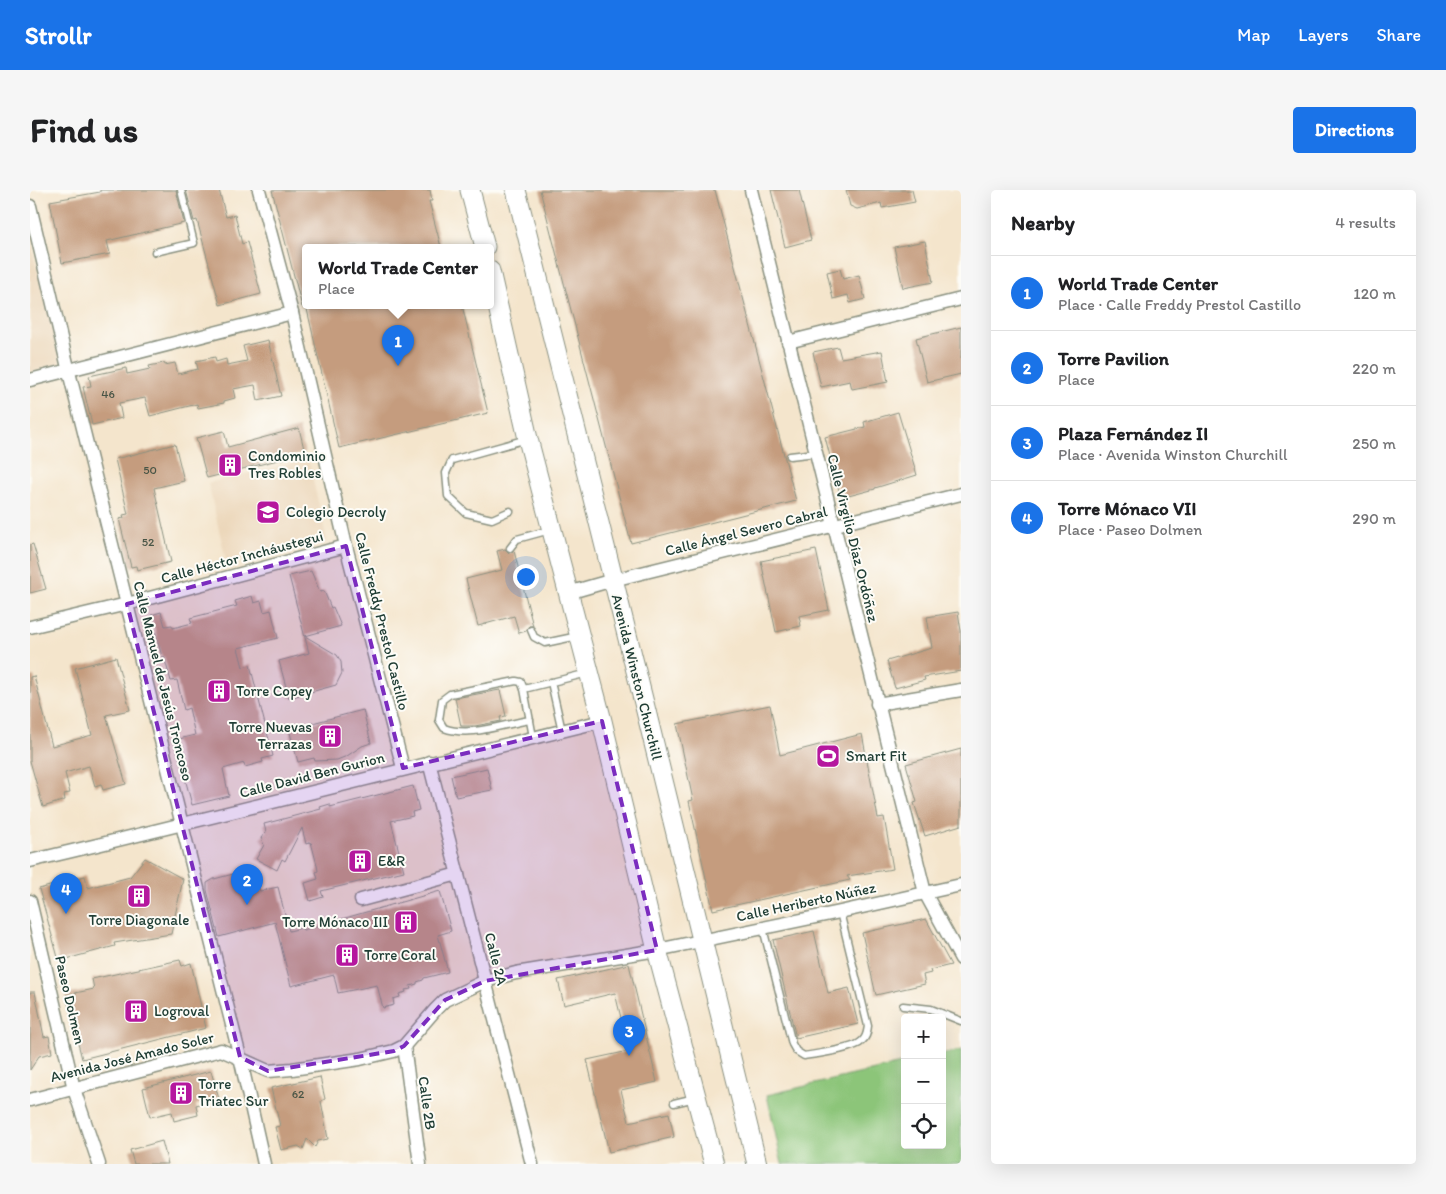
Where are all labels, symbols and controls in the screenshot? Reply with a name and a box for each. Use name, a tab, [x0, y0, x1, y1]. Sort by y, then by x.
text: Strollr	[25, 21, 91, 50]
text: Map	[1237, 24, 1270, 46]
text: Layers	[1298, 24, 1348, 46]
text: Share	[1376, 24, 1421, 46]
button: Directions	[1293, 107, 1416, 153]
text: Find us	[30, 109, 138, 151]
text: Nearby	[1011, 210, 1075, 235]
text: 4 results	[1335, 213, 1396, 232]
popup	[302, 244, 494, 309]
text: World Trade Center	[318, 256, 478, 279]
text: World Trade Center	[1058, 272, 1218, 295]
text: Place	[318, 279, 355, 298]
text: 1	[1023, 284, 1031, 303]
text: 120 m	[1353, 284, 1396, 303]
text: Place · Calle Freddy Prestol Castillo	[1058, 295, 1301, 314]
pin: 1	[382, 325, 414, 366]
text: Torre Pavilion	[1058, 347, 1169, 370]
text: 2	[1023, 359, 1031, 378]
text: 220 m	[1352, 359, 1396, 378]
text: Place	[1058, 370, 1095, 389]
house number: 46	[101, 387, 115, 401]
text: Plaza Fernández II	[1058, 422, 1208, 445]
text: 3	[1023, 434, 1031, 453]
text: 250 m	[1352, 434, 1396, 453]
text: Place · Avenida Winston Churchill	[1058, 445, 1287, 464]
place label: Condominio Tres Robles	[248, 447, 326, 482]
building icon: Condominio Tres Robles	[217, 452, 243, 478]
street label: Calle Virgilio Díaz Ordóñez	[823, 452, 883, 624]
house number: 50	[143, 463, 157, 477]
text: Torre Mónaco VII	[1058, 497, 1196, 520]
school or university icon: Colegio Decroly	[255, 499, 281, 525]
street label: Calle Ángel Severo Cabral	[663, 502, 830, 560]
place label: Colegio Decroly	[286, 503, 386, 521]
text: 4	[1022, 509, 1032, 528]
text: 290 m	[1352, 509, 1396, 528]
text: Place · Paseo Dolmen	[1058, 520, 1202, 539]
street label: Calle Héctor Incháustegui	[159, 527, 325, 587]
street label: Calle Freddy Prestol Castillo	[351, 530, 413, 712]
house number: 52	[142, 535, 155, 549]
your location	[513, 564, 539, 590]
street label: Calle Manuel de Jesús Troncoso	[129, 579, 197, 783]
street label: Avenida Winston Churchill	[608, 592, 667, 762]
building icon: Torre Copey	[206, 678, 232, 704]
place label: Torre Copey	[236, 682, 312, 700]
place label: Torre Nuevas Terrazas	[229, 718, 312, 753]
building icon: Torre Nuevas Terrazas	[317, 723, 343, 749]
sports icon: Smart Fit	[815, 743, 841, 769]
place label: Smart Fit	[846, 747, 907, 765]
street label: Calle David Ben Gurion	[237, 748, 387, 802]
building icon: E&R	[347, 848, 373, 874]
place label: E&R	[378, 852, 405, 870]
pin: 2	[231, 864, 263, 905]
pin: 4	[50, 873, 82, 914]
street label: Calle Heriberto Núñez	[735, 878, 877, 926]
building icon: Torre Diagonale	[126, 883, 152, 909]
building icon: Torre Mónaco III	[393, 909, 419, 935]
place label: Torre Diagonale	[89, 911, 189, 929]
place label: Torre Mónaco III	[282, 913, 388, 931]
street label: Calle 2A	[481, 931, 511, 988]
building icon: Torre Coral	[334, 942, 360, 968]
place label: Torre Coral	[364, 946, 437, 964]
street label: Paseo Dolmen	[51, 954, 89, 1047]
building icon: Logroval	[123, 998, 149, 1024]
place label: Logroval	[154, 1002, 210, 1020]
map controls	[901, 1014, 946, 1149]
button: +	[901, 1014, 946, 1059]
pin: 3	[613, 1015, 645, 1056]
street label: Avenida José Amado Soler	[48, 1028, 216, 1086]
button: −	[901, 1059, 946, 1104]
place label: Torre Triatec Sur	[198, 1075, 268, 1110]
street label: Calle 2B	[414, 1075, 440, 1131]
building icon: Torre Triatec Sur	[168, 1080, 194, 1106]
house number: 62	[292, 1087, 305, 1101]
button: locate	[901, 1104, 946, 1149]

